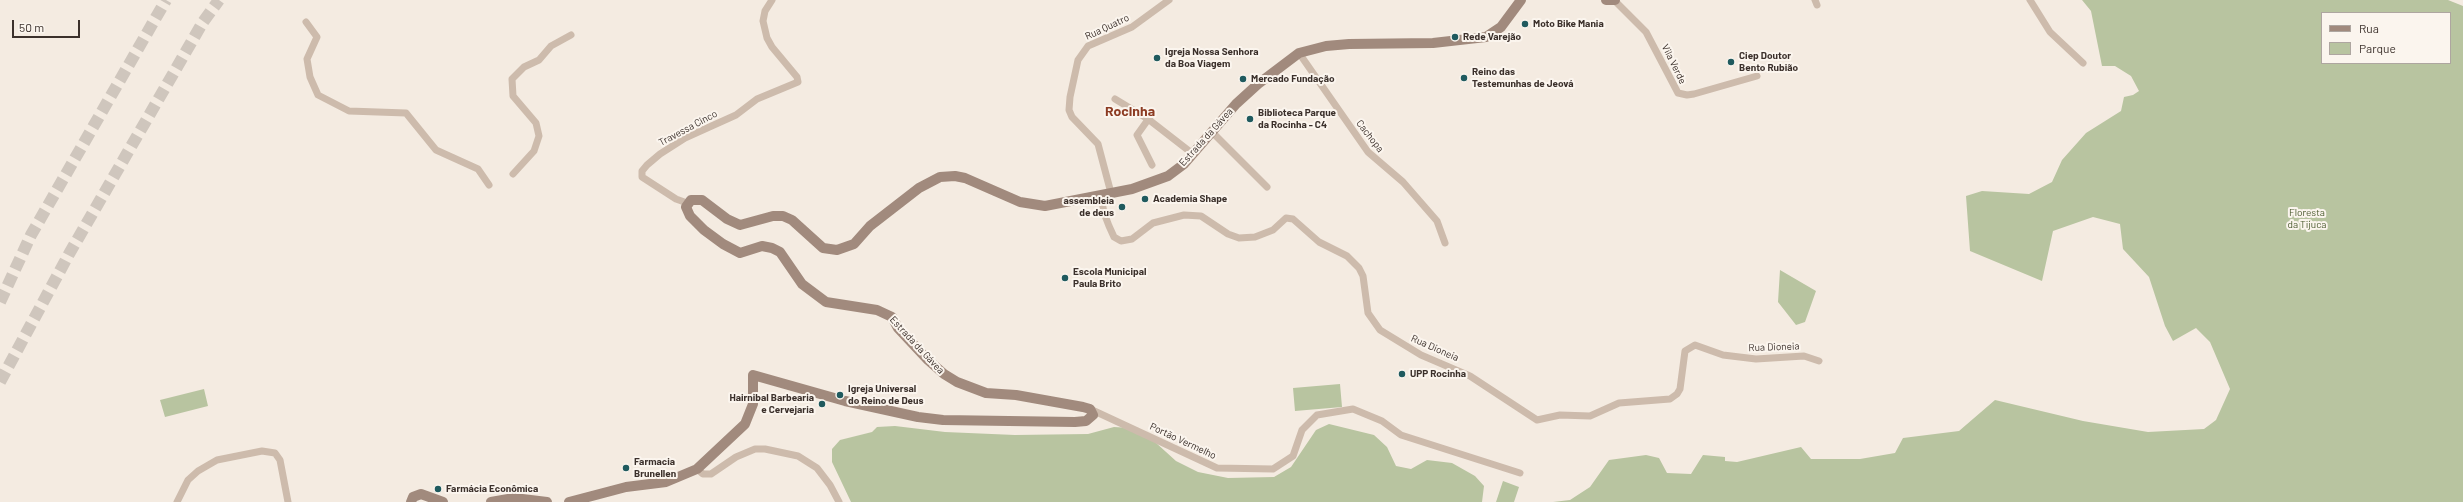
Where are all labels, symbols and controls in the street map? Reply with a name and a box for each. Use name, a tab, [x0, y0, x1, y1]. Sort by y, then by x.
scale bar	[14, 12, 82, 38]
street label: Rua Quatro	[1083, 12, 1131, 42]
legend	[2321, 12, 2451, 64]
place label: Moto Bike Mania	[1533, 18, 1604, 30]
marker: Moto Bike Mania	[1520, 19, 1530, 29]
text: 50 m	[19, 20, 44, 34]
text: Rua	[2359, 21, 2379, 35]
place label: Rede Varejão	[1463, 31, 1521, 43]
marker: Rede Varejão	[1450, 32, 1460, 42]
text: Parque	[2359, 41, 2396, 55]
street label: Vila Verde	[1659, 42, 1689, 86]
place label: Igreja Nossa Senhora da Boa Viagem	[1165, 46, 1259, 70]
place label: Ciep Doutor Bento Rubião	[1739, 50, 1798, 74]
marker: Igreja Nossa Senhora da Boa Viagem	[1152, 53, 1162, 63]
marker: Ciep Doutor Bento Rubião	[1726, 57, 1736, 67]
place label: Reino das Testemunhas de Jeová	[1472, 66, 1574, 90]
place label: Mercado Fundação	[1251, 73, 1334, 85]
marker: Reino das Testemunhas de Jeová	[1459, 73, 1469, 83]
marker: Mercado Fundação	[1238, 74, 1248, 84]
district label: Rocinha	[1105, 103, 1155, 119]
street label: Estrada da Gávea	[1177, 105, 1235, 169]
street label: Travessa Cinco	[657, 107, 719, 149]
place label: Biblioteca Parque da Rocinha - C4	[1258, 107, 1336, 130]
marker: Biblioteca Parque da Rocinha - C4	[1245, 114, 1255, 124]
street label: Cachopa	[1354, 117, 1386, 155]
place label: Academia Shape	[1153, 193, 1227, 205]
marker: Academia Shape	[1140, 194, 1150, 204]
place label: assembleia de deus	[1064, 195, 1114, 218]
marker: assembleia de deus	[1117, 202, 1127, 212]
park label: Floresta da Tijuca	[2288, 207, 2326, 230]
place label: Escola Municipal Paula Brito	[1073, 266, 1146, 290]
marker: Escola Municipal Paula Brito	[1060, 273, 1070, 283]
street label: Estrada da Gávea	[887, 314, 947, 376]
street label: Rua Dioneia	[1409, 332, 1461, 364]
street label: Rua Dioneia	[1748, 340, 1800, 354]
place label: UPP Rocinha	[1410, 368, 1466, 380]
marker: UPP Rocinha	[1397, 369, 1407, 379]
place label: Igreja Universal do Reino de Deus	[848, 383, 924, 406]
marker: Igreja Universal do Reino de Deus	[835, 390, 845, 400]
place label: Hairnibal Barbearia e Cervejaria	[729, 392, 814, 416]
marker: Hairnibal Barbearia e Cervejaria	[817, 399, 827, 409]
street label: Portão Vermelho	[1148, 420, 1218, 462]
place label: Farmacia Brunellen	[634, 456, 676, 480]
marker: Farmacia Brunellen	[621, 463, 631, 473]
place label: Farmácia Econômica	[446, 483, 538, 495]
marker: Farmácia Econômica	[433, 484, 443, 494]

